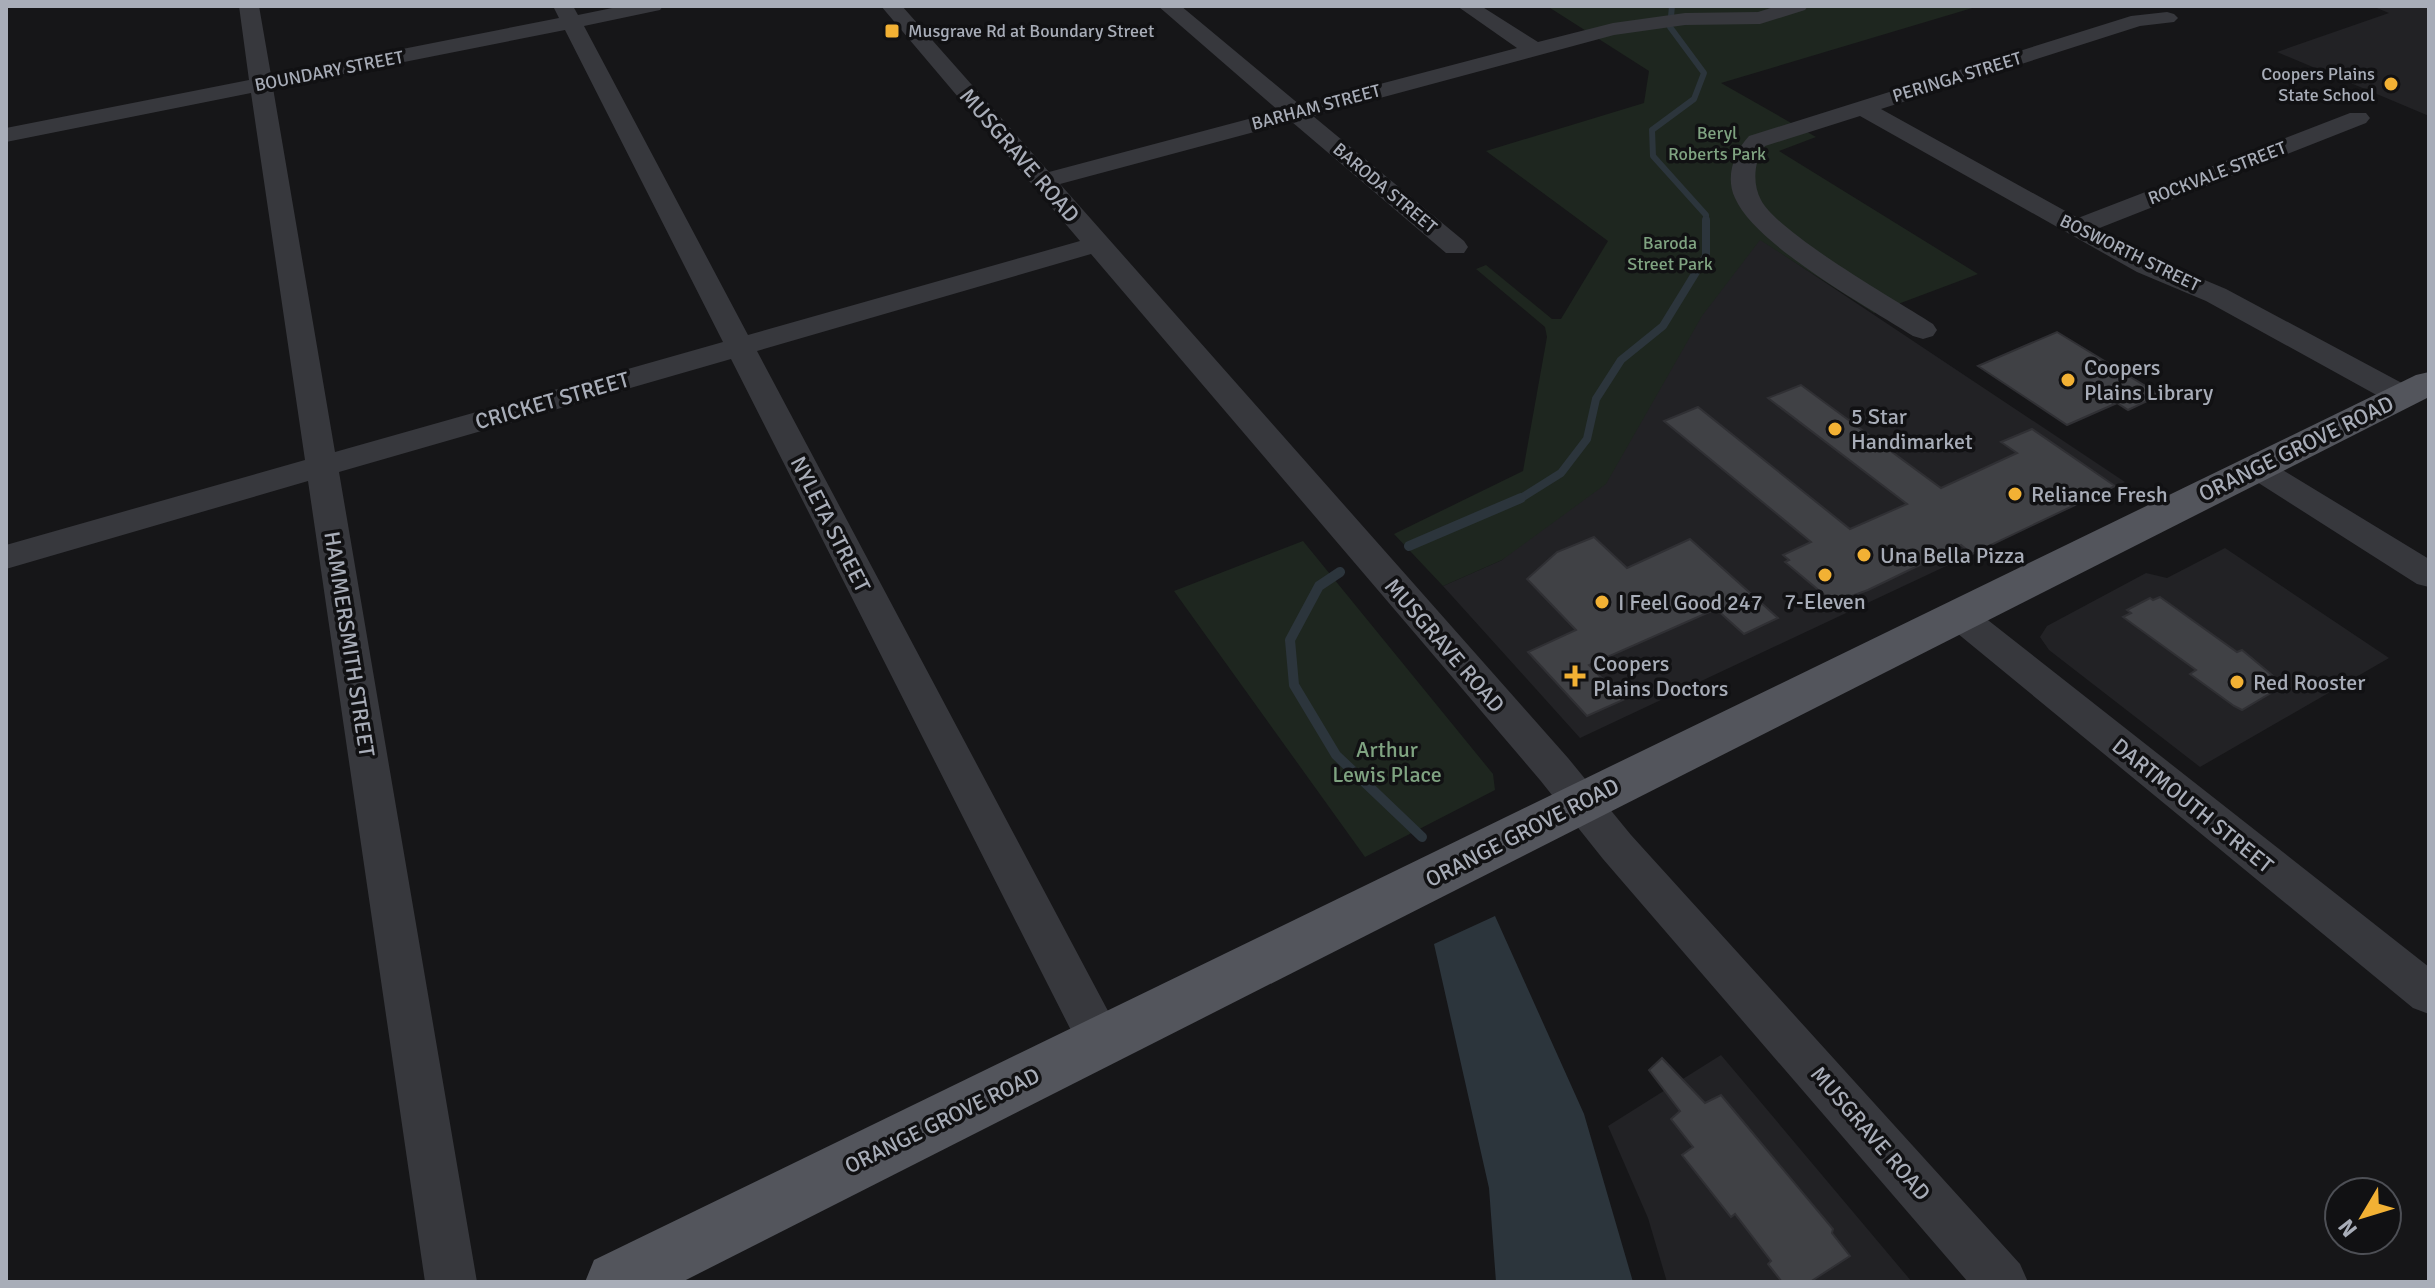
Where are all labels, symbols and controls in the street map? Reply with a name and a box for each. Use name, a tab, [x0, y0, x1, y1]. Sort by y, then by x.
place label: Musgrave Rd at Boundary Street	[908, 20, 1154, 42]
marker: Musgrave Rd at Boundary Street	[883, 22, 901, 40]
street label: BOUNDARY STREET	[253, 46, 405, 96]
street label: PERINGA STREET	[1890, 47, 2024, 107]
place label: Coopers Plains State School	[2261, 63, 2375, 106]
marker: Coopers Plains State School	[2382, 75, 2400, 93]
street label: BARHAM STREET	[1249, 79, 1383, 135]
street label: MUSGRAVE ROAD	[954, 83, 1085, 228]
park label: Beryl Roberts Park	[1668, 122, 1766, 165]
street label: ROCKVALE STREET	[2145, 136, 2289, 209]
street label: BARODA STREET	[1328, 138, 1442, 238]
street label: BOSWORTH STREET	[2056, 210, 2204, 297]
park label: Baroda Street Park	[1627, 232, 1713, 275]
place label: Coopers Plains Library	[2084, 354, 2214, 406]
street label: CRICKET STREET	[472, 366, 632, 435]
marker: Coopers Plains Library	[2059, 371, 2077, 389]
street label: ORANGE GROVE ROAD	[2194, 390, 2398, 507]
place label: 5 Star Handimarket	[1851, 403, 1973, 455]
marker: 5 Star Handimarket	[1826, 420, 1844, 438]
street label: NYLETA STREET	[785, 452, 876, 597]
place label: Reliance Fresh	[2031, 481, 2168, 508]
marker: Reliance Fresh	[2006, 485, 2024, 503]
street label: HAMMERSMITH STREET	[318, 530, 381, 759]
place label: Una Bella Pizza	[1880, 542, 2025, 569]
marker: Una Bella Pizza	[1855, 546, 1873, 564]
marker: 7-Eleven	[1816, 566, 1834, 584]
street label: MUSGRAVE ROAD	[1379, 573, 1510, 718]
place label: 7-Eleven	[1784, 588, 1866, 615]
place label: I Feel Good 247	[1618, 589, 1763, 616]
marker: I Feel Good 247	[1593, 593, 1611, 611]
place label: Coopers Plains Doctors	[1593, 650, 1728, 702]
marker: Coopers Plains Doctors	[1564, 665, 1586, 687]
place label: Red Rooster	[2253, 669, 2365, 696]
marker: Red Rooster	[2228, 673, 2246, 691]
street label: DARTMOUTH STREET	[2107, 732, 2279, 879]
park label: Arthur Lewis Place	[1332, 736, 1442, 788]
street label: ORANGE GROVE ROAD	[1421, 772, 1623, 893]
street label: MUSGRAVE ROAD	[1805, 1061, 1936, 1206]
street label: ORANGE GROVE ROAD	[840, 1062, 1044, 1179]
north arrow	[2323, 1176, 2403, 1256]
text: N	[2332, 1214, 2363, 1242]

